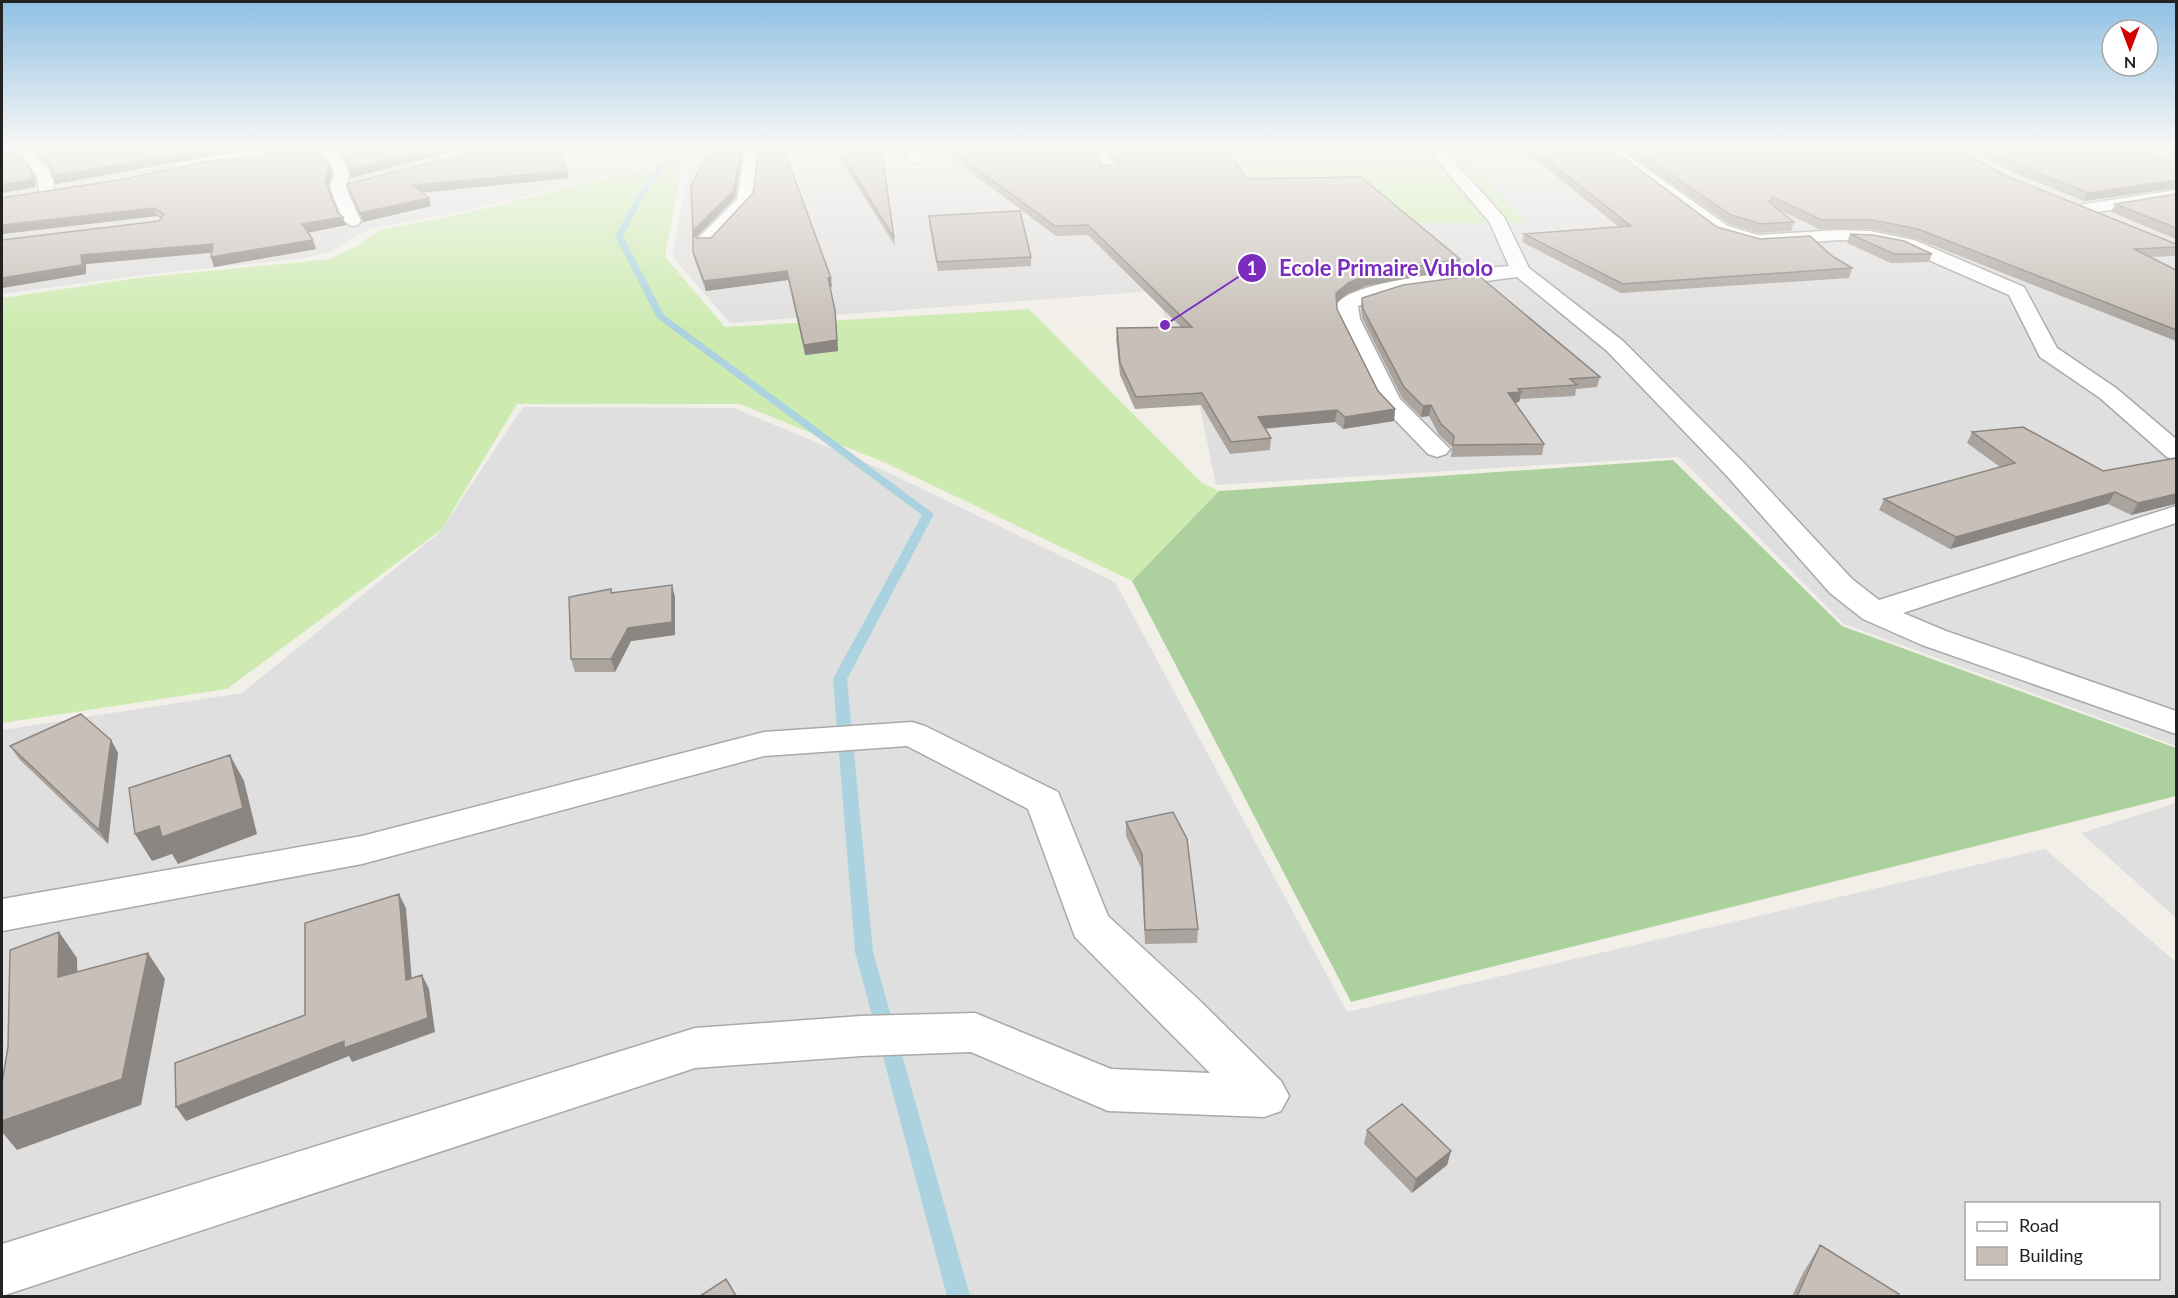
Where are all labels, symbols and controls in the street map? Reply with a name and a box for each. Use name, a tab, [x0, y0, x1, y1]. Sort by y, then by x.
north arrow	[2100, 18, 2160, 78]
text: N	[2124, 54, 2136, 73]
callout: Ecole Primaire Vuholo	[1237, 248, 1506, 288]
text: Ecole Primaire Vuholo	[1279, 254, 1493, 281]
text: 1	[1247, 257, 1257, 279]
legend	[1965, 1202, 2160, 1280]
text: Road	[2019, 1214, 2059, 1236]
text: Building	[2019, 1244, 2083, 1266]

